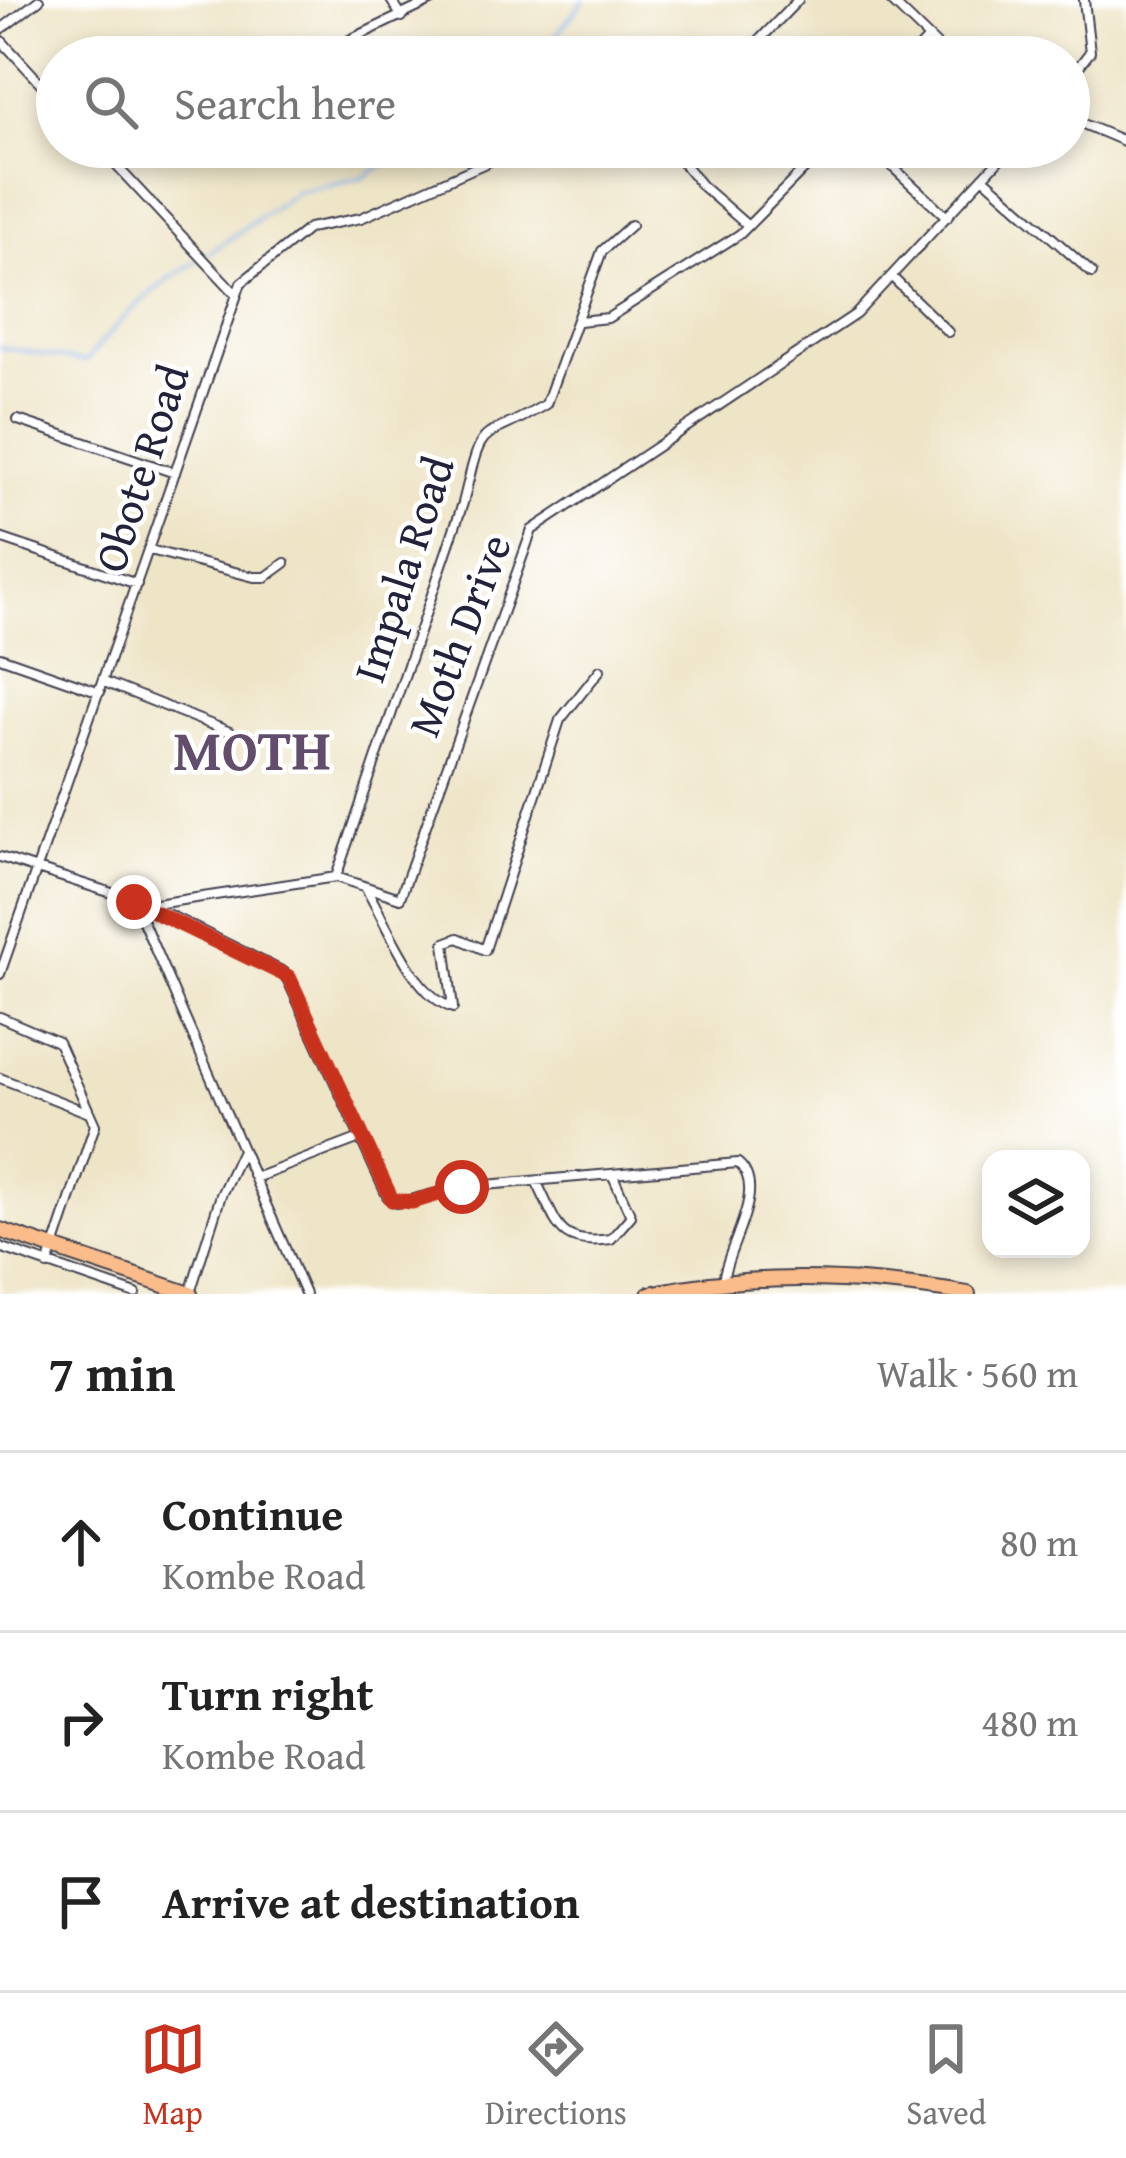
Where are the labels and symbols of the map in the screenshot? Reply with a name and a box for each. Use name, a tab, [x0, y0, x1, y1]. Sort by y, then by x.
street label: Obote Road	[76, 356, 205, 580]
street label: Impala Road	[335, 447, 470, 690]
street label: Moth Drive	[390, 524, 527, 745]
district label: MOTH	[173, 707, 331, 791]
route end	[107, 875, 161, 929]
route start	[435, 1160, 489, 1214]

